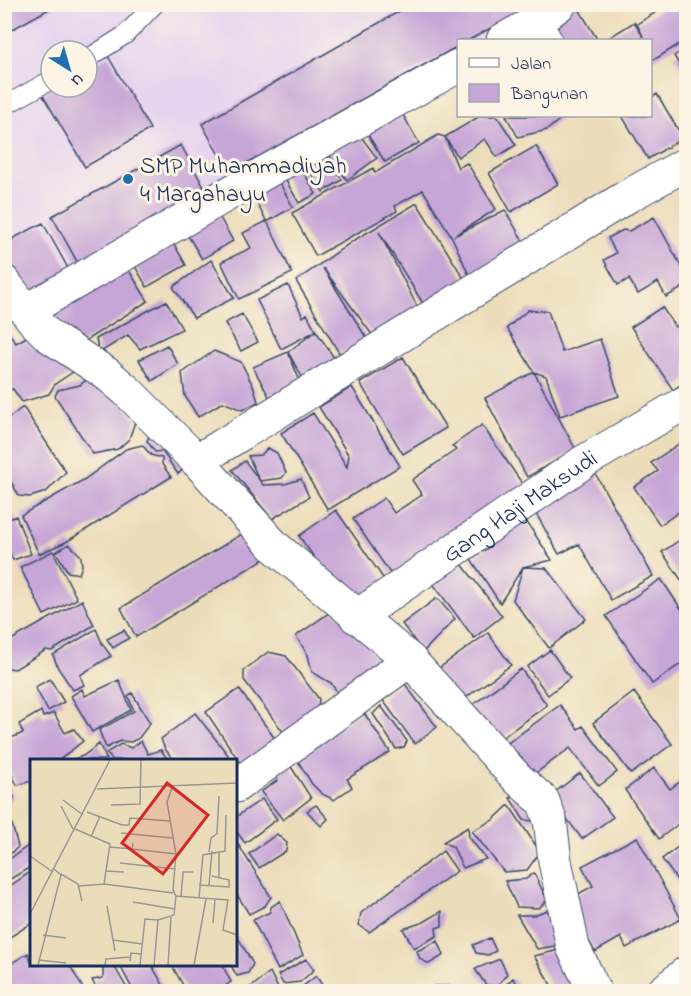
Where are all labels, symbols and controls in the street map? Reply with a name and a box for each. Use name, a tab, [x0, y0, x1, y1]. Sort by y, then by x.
north arrow	[39, 39, 99, 99]
legend	[457, 39, 652, 117]
text: Jalan	[511, 52, 551, 78]
text: U	[66, 67, 88, 92]
text: Bangunan	[510, 82, 588, 109]
place label: SMP Muhammadiyah 4 Margahayu	[140, 150, 347, 214]
marker: SMP Muhammadiyah 4 Margahayu	[121, 172, 135, 186]
street label: Gang Haji Maksudi	[437, 442, 605, 573]
inset map	[30, 759, 237, 966]

